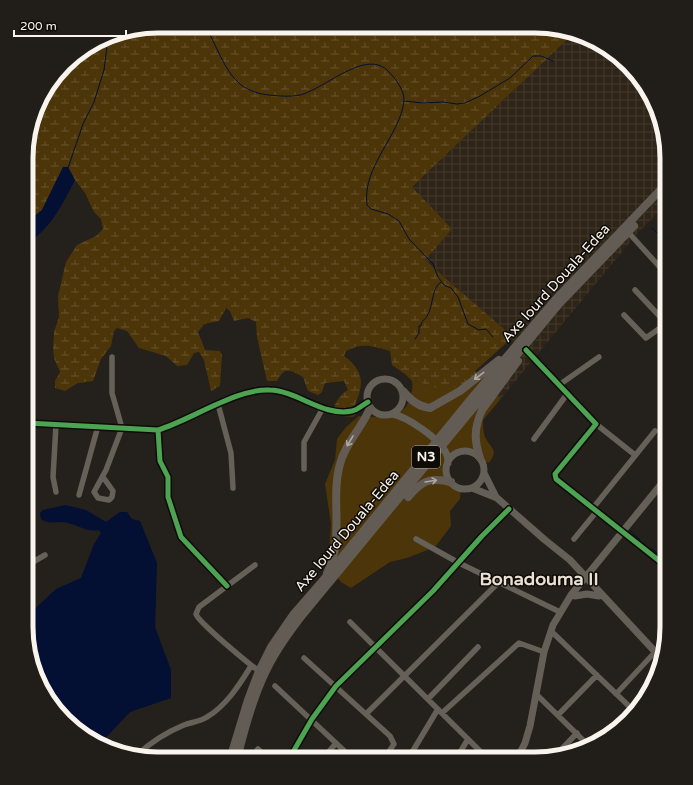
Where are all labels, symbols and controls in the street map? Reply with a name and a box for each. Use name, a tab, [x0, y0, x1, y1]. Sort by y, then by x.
scale bar	[14, 12, 126, 38]
text: 200 m	[20, 19, 57, 33]
street label: Axe lourd Douala-Edea	[498, 220, 614, 346]
one-way arrow	[473, 372, 484, 381]
one-way arrow	[346, 435, 354, 447]
road number: N3	[412, 446, 440, 468]
street label: Axe lourd Douala-Edea	[291, 467, 403, 595]
one-way arrow	[425, 476, 438, 484]
district label: Bonadouma II	[479, 568, 599, 590]

